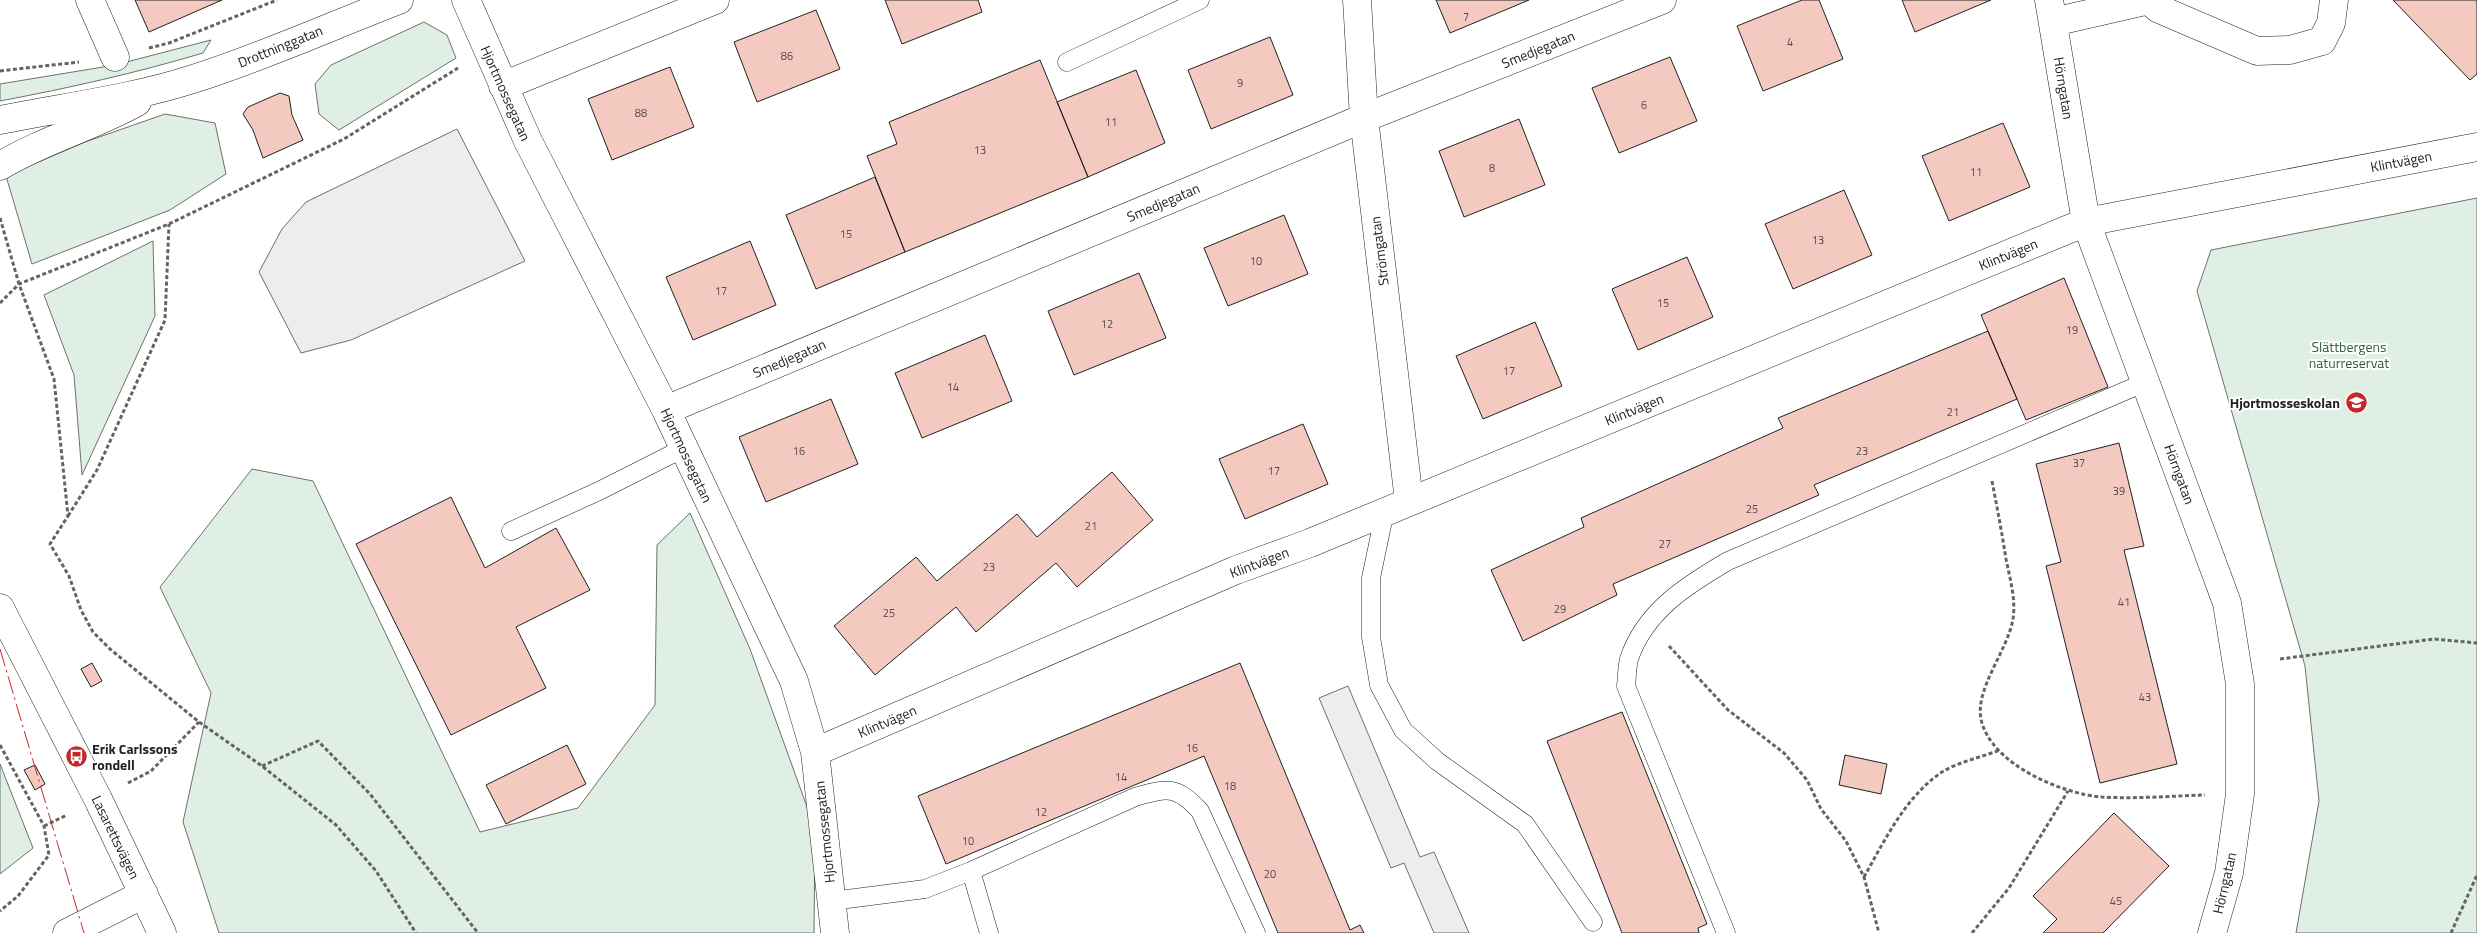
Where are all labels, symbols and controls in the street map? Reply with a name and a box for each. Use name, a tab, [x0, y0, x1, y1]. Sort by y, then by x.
house number: 7	[1463, 9, 1469, 25]
street label: Drottninggatan	[234, 19, 326, 73]
street label: Smedjegatan	[1498, 25, 1578, 73]
house number: 4	[1787, 34, 1793, 50]
street label: Hjortmossegatan	[476, 42, 536, 144]
house number: 86	[781, 48, 793, 64]
street label: Hörngatan	[2049, 55, 2079, 121]
house number: 9	[1237, 75, 1243, 91]
house number: 6	[1641, 97, 1647, 113]
house number: 88	[635, 105, 647, 121]
house number: 11	[1105, 114, 1117, 130]
house number: 13	[974, 142, 986, 158]
street label: Klintvägen	[2369, 145, 2433, 177]
house number: 8	[1489, 160, 1495, 176]
house number: 11	[1970, 164, 1982, 180]
street label: Smedjegatan	[1123, 177, 1203, 227]
street label: Strömgatan	[1364, 215, 1394, 287]
house number: 15	[840, 226, 852, 242]
house number: 13	[1812, 232, 1824, 248]
street label: Klintvägen	[1975, 233, 2041, 275]
house number: 10	[1250, 253, 1262, 269]
house number: 17	[715, 283, 727, 299]
house number: 15	[1657, 295, 1669, 311]
house number: 12	[1101, 316, 1113, 332]
house number: 19	[2066, 322, 2078, 338]
street label: Smedjegatan	[749, 333, 829, 383]
park label: Slättbergens naturreservat	[2309, 336, 2389, 373]
house number: 17	[1503, 363, 1515, 379]
house number: 14	[947, 379, 959, 395]
street label: Klintvägen	[1601, 388, 1667, 430]
school or university icon: Hjortmosseskolan	[2344, 390, 2368, 414]
place label: Hjortmosseskolan	[2230, 392, 2340, 413]
street label: Hjortmossegatan	[656, 404, 718, 506]
house number: 21	[1947, 404, 1959, 420]
street label: Hörngatan	[2159, 441, 2201, 507]
house number: 16	[793, 443, 805, 459]
house number: 23	[1856, 443, 1868, 459]
house number: 37	[2073, 455, 2085, 471]
house number: 17	[1268, 463, 1280, 479]
house number: 39	[2113, 483, 2125, 499]
house number: 25	[1746, 501, 1758, 517]
house number: 21	[1085, 518, 1097, 534]
house number: 27	[1659, 536, 1671, 552]
street label: Klintvägen	[1226, 541, 1292, 583]
house number: 23	[983, 559, 995, 575]
house number: 41	[2118, 594, 2130, 610]
house number: 29	[1554, 601, 1566, 617]
house number: 25	[883, 605, 895, 621]
house number: 43	[2139, 689, 2151, 705]
street label: Klintvägen	[854, 699, 920, 743]
place label: Erik Carlssons rondell	[92, 738, 178, 775]
house number: 16	[1186, 740, 1198, 756]
bus stop icon: Erik Carlssons rondell	[64, 744, 88, 768]
house number: 14	[1115, 769, 1127, 785]
house number: 18	[1224, 778, 1236, 794]
street label: Hjortmossegatan	[808, 780, 840, 884]
street label: Lasarettsvägen	[87, 792, 145, 882]
house number: 12	[1035, 804, 1047, 820]
house number: 10	[962, 833, 974, 849]
street label: Hörngatan	[2207, 850, 2241, 916]
house number: 20	[1264, 866, 1276, 882]
house number: 45	[2110, 893, 2122, 909]

